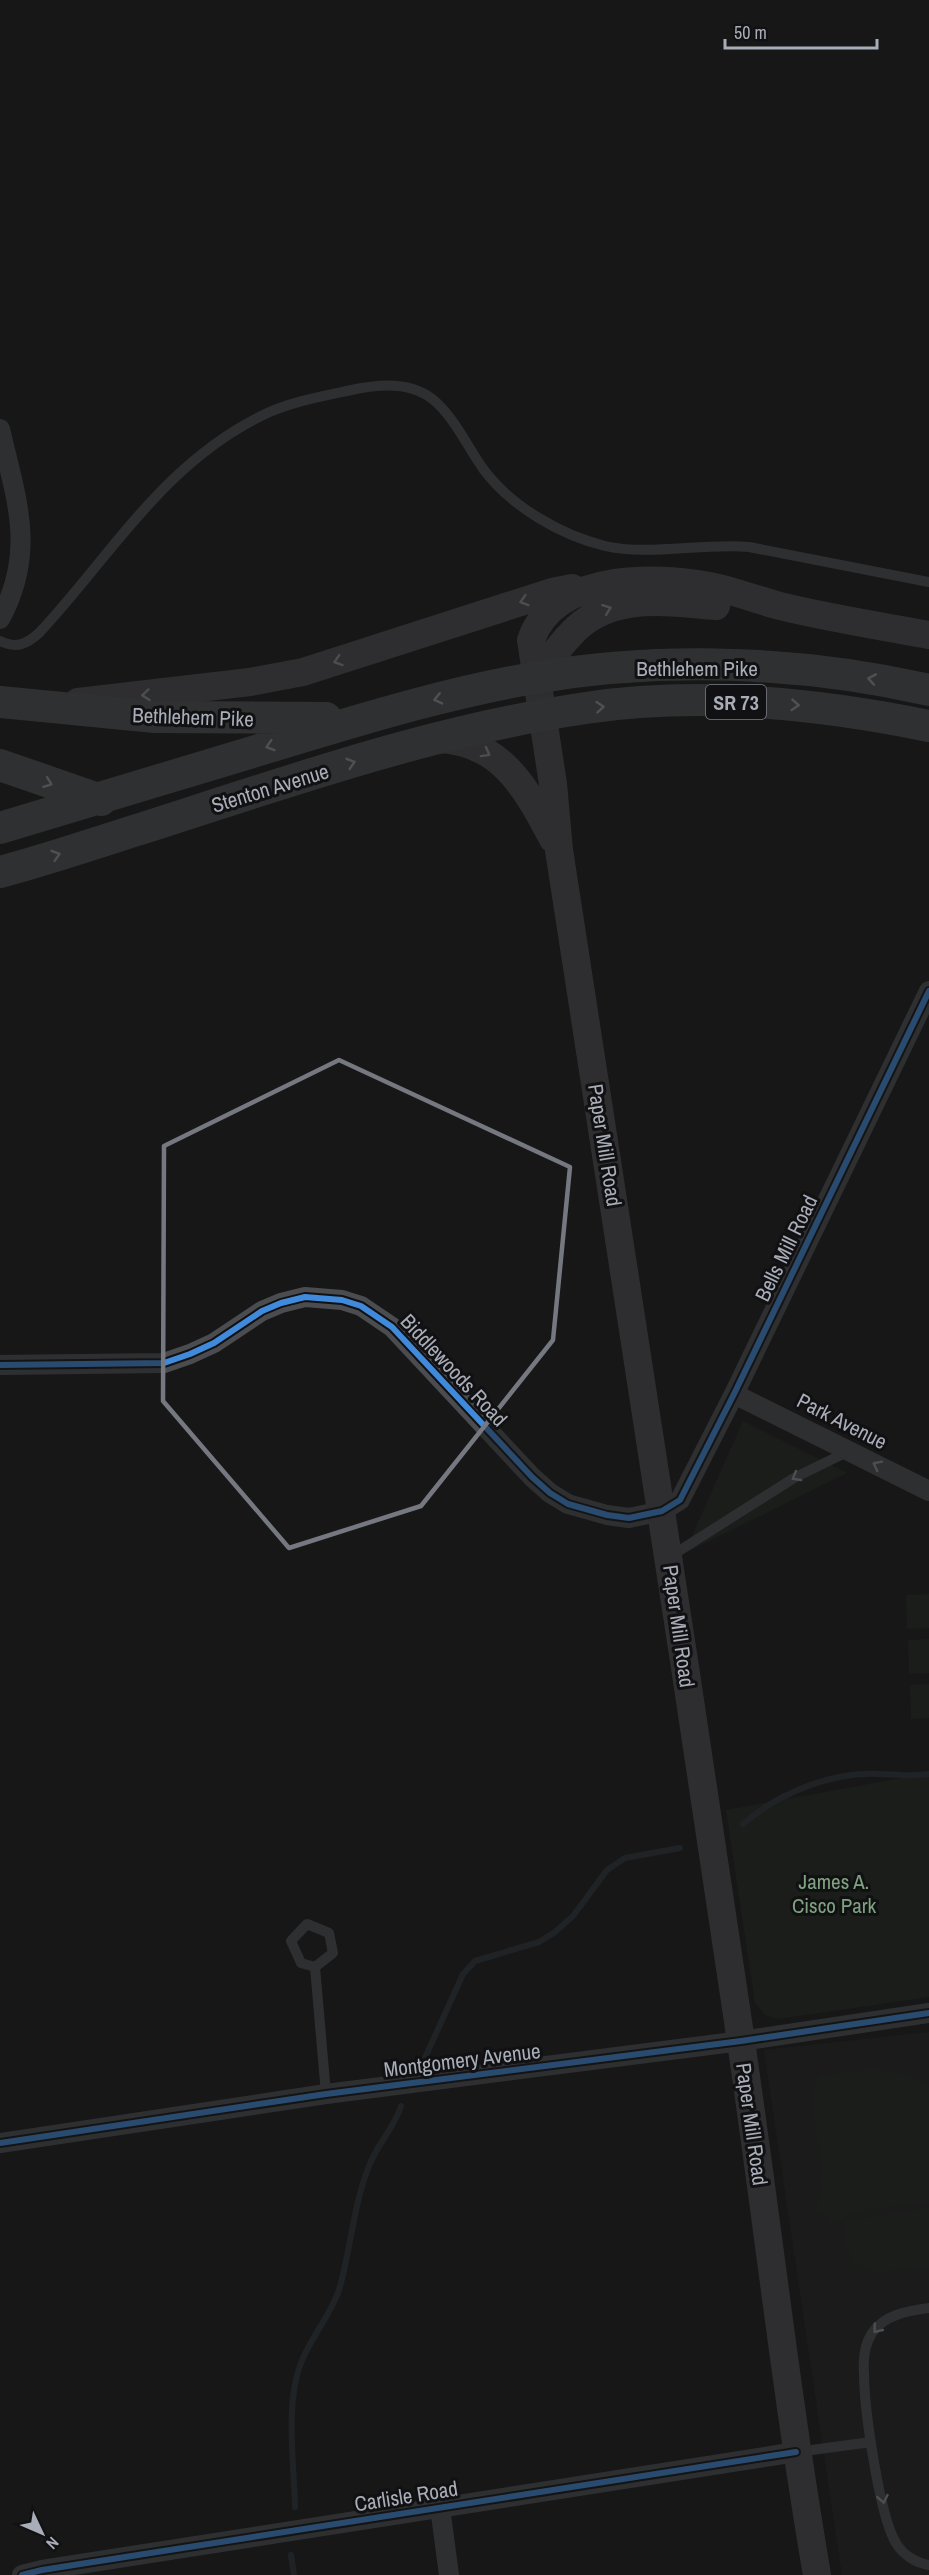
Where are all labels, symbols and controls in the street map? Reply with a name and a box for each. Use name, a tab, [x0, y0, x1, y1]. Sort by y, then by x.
scale bar	[725, 12, 876, 50]
text: 50 m	[734, 20, 767, 45]
one-way arrow	[519, 594, 530, 606]
one-way arrow	[601, 604, 612, 616]
one-way arrow	[333, 654, 344, 666]
street label: Bethlehem Pike	[636, 654, 758, 683]
one-way arrow	[867, 673, 876, 685]
road number: SR 73	[706, 685, 766, 719]
one-way arrow	[142, 688, 151, 700]
one-way arrow	[433, 692, 443, 705]
one-way arrow	[790, 698, 800, 711]
street label: Bethlehem Pike	[132, 700, 254, 734]
one-way arrow	[596, 701, 605, 714]
one-way arrow	[265, 739, 276, 751]
one-way arrow	[480, 746, 490, 757]
street label: Stenton Avenue	[208, 756, 332, 820]
one-way arrow	[346, 758, 356, 771]
one-way arrow	[42, 775, 53, 788]
one-way arrow	[50, 850, 61, 862]
street label: Paper Mill Road	[581, 1082, 629, 1208]
street label: Bells Mill Road	[748, 1190, 824, 1306]
street label: Biddlewoods Road	[394, 1307, 514, 1433]
street label: Park Avenue	[792, 1386, 892, 1456]
one-way arrow	[872, 1461, 883, 1472]
one-way arrow	[792, 1470, 803, 1481]
street label: Paper Mill Road	[656, 1563, 702, 1689]
park label: James A. Cisco Park	[792, 1867, 876, 1920]
street label: Montgomery Avenue	[382, 2036, 542, 2084]
street label: Paper Mill Road	[729, 2061, 775, 2187]
one-way arrow	[873, 2322, 884, 2333]
street label: Carlisle Road	[352, 2474, 460, 2518]
one-way arrow	[875, 2494, 888, 2504]
north arrow	[12, 2503, 72, 2563]
text: N	[42, 2532, 64, 2554]

